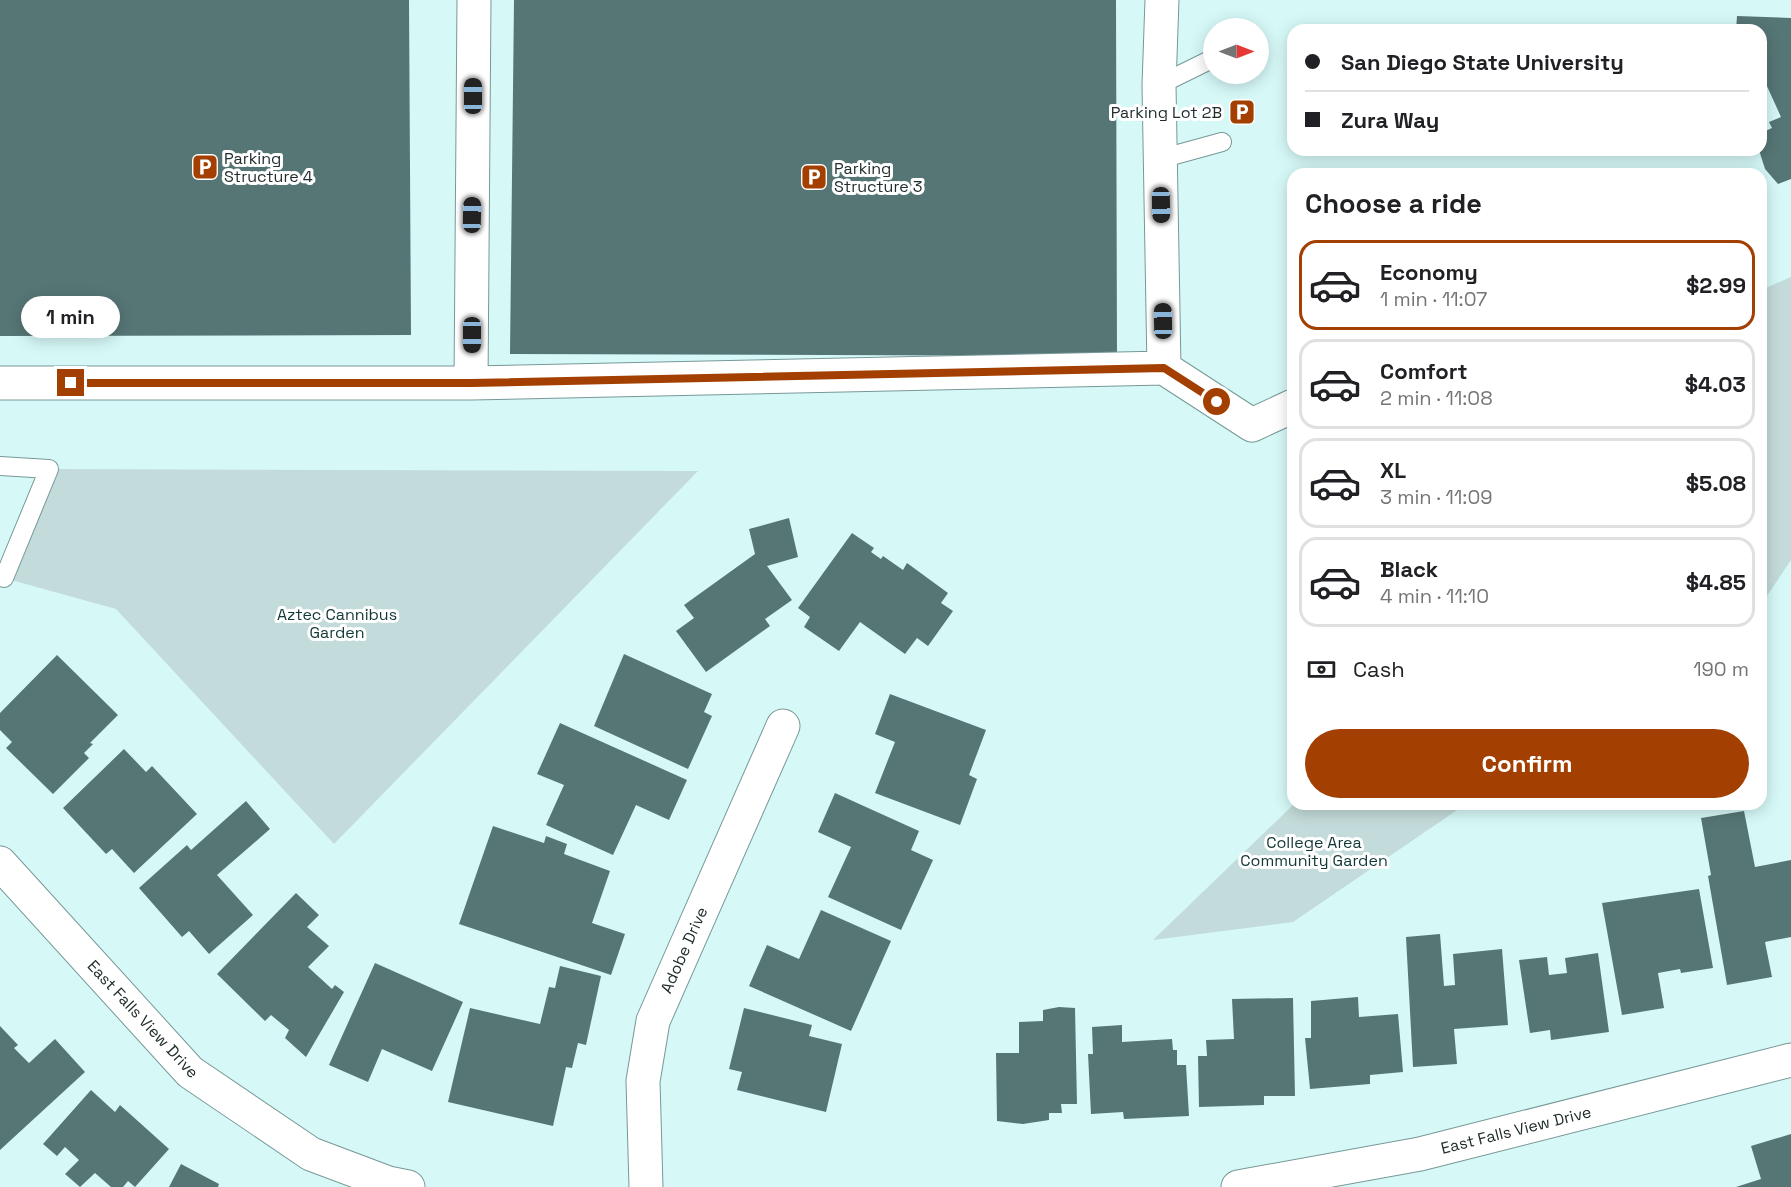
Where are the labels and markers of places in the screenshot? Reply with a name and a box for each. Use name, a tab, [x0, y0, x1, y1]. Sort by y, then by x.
parking icon: Parking Lot 2B	[1227, 97, 1257, 127]
place label: Parking Lot 2B	[1111, 102, 1222, 123]
place label: Parking Structure 4	[224, 148, 313, 187]
parking icon: Parking Structure 4	[190, 152, 220, 182]
place label: Parking Structure 3	[834, 158, 922, 197]
parking icon: Parking Structure 3	[799, 162, 829, 192]

